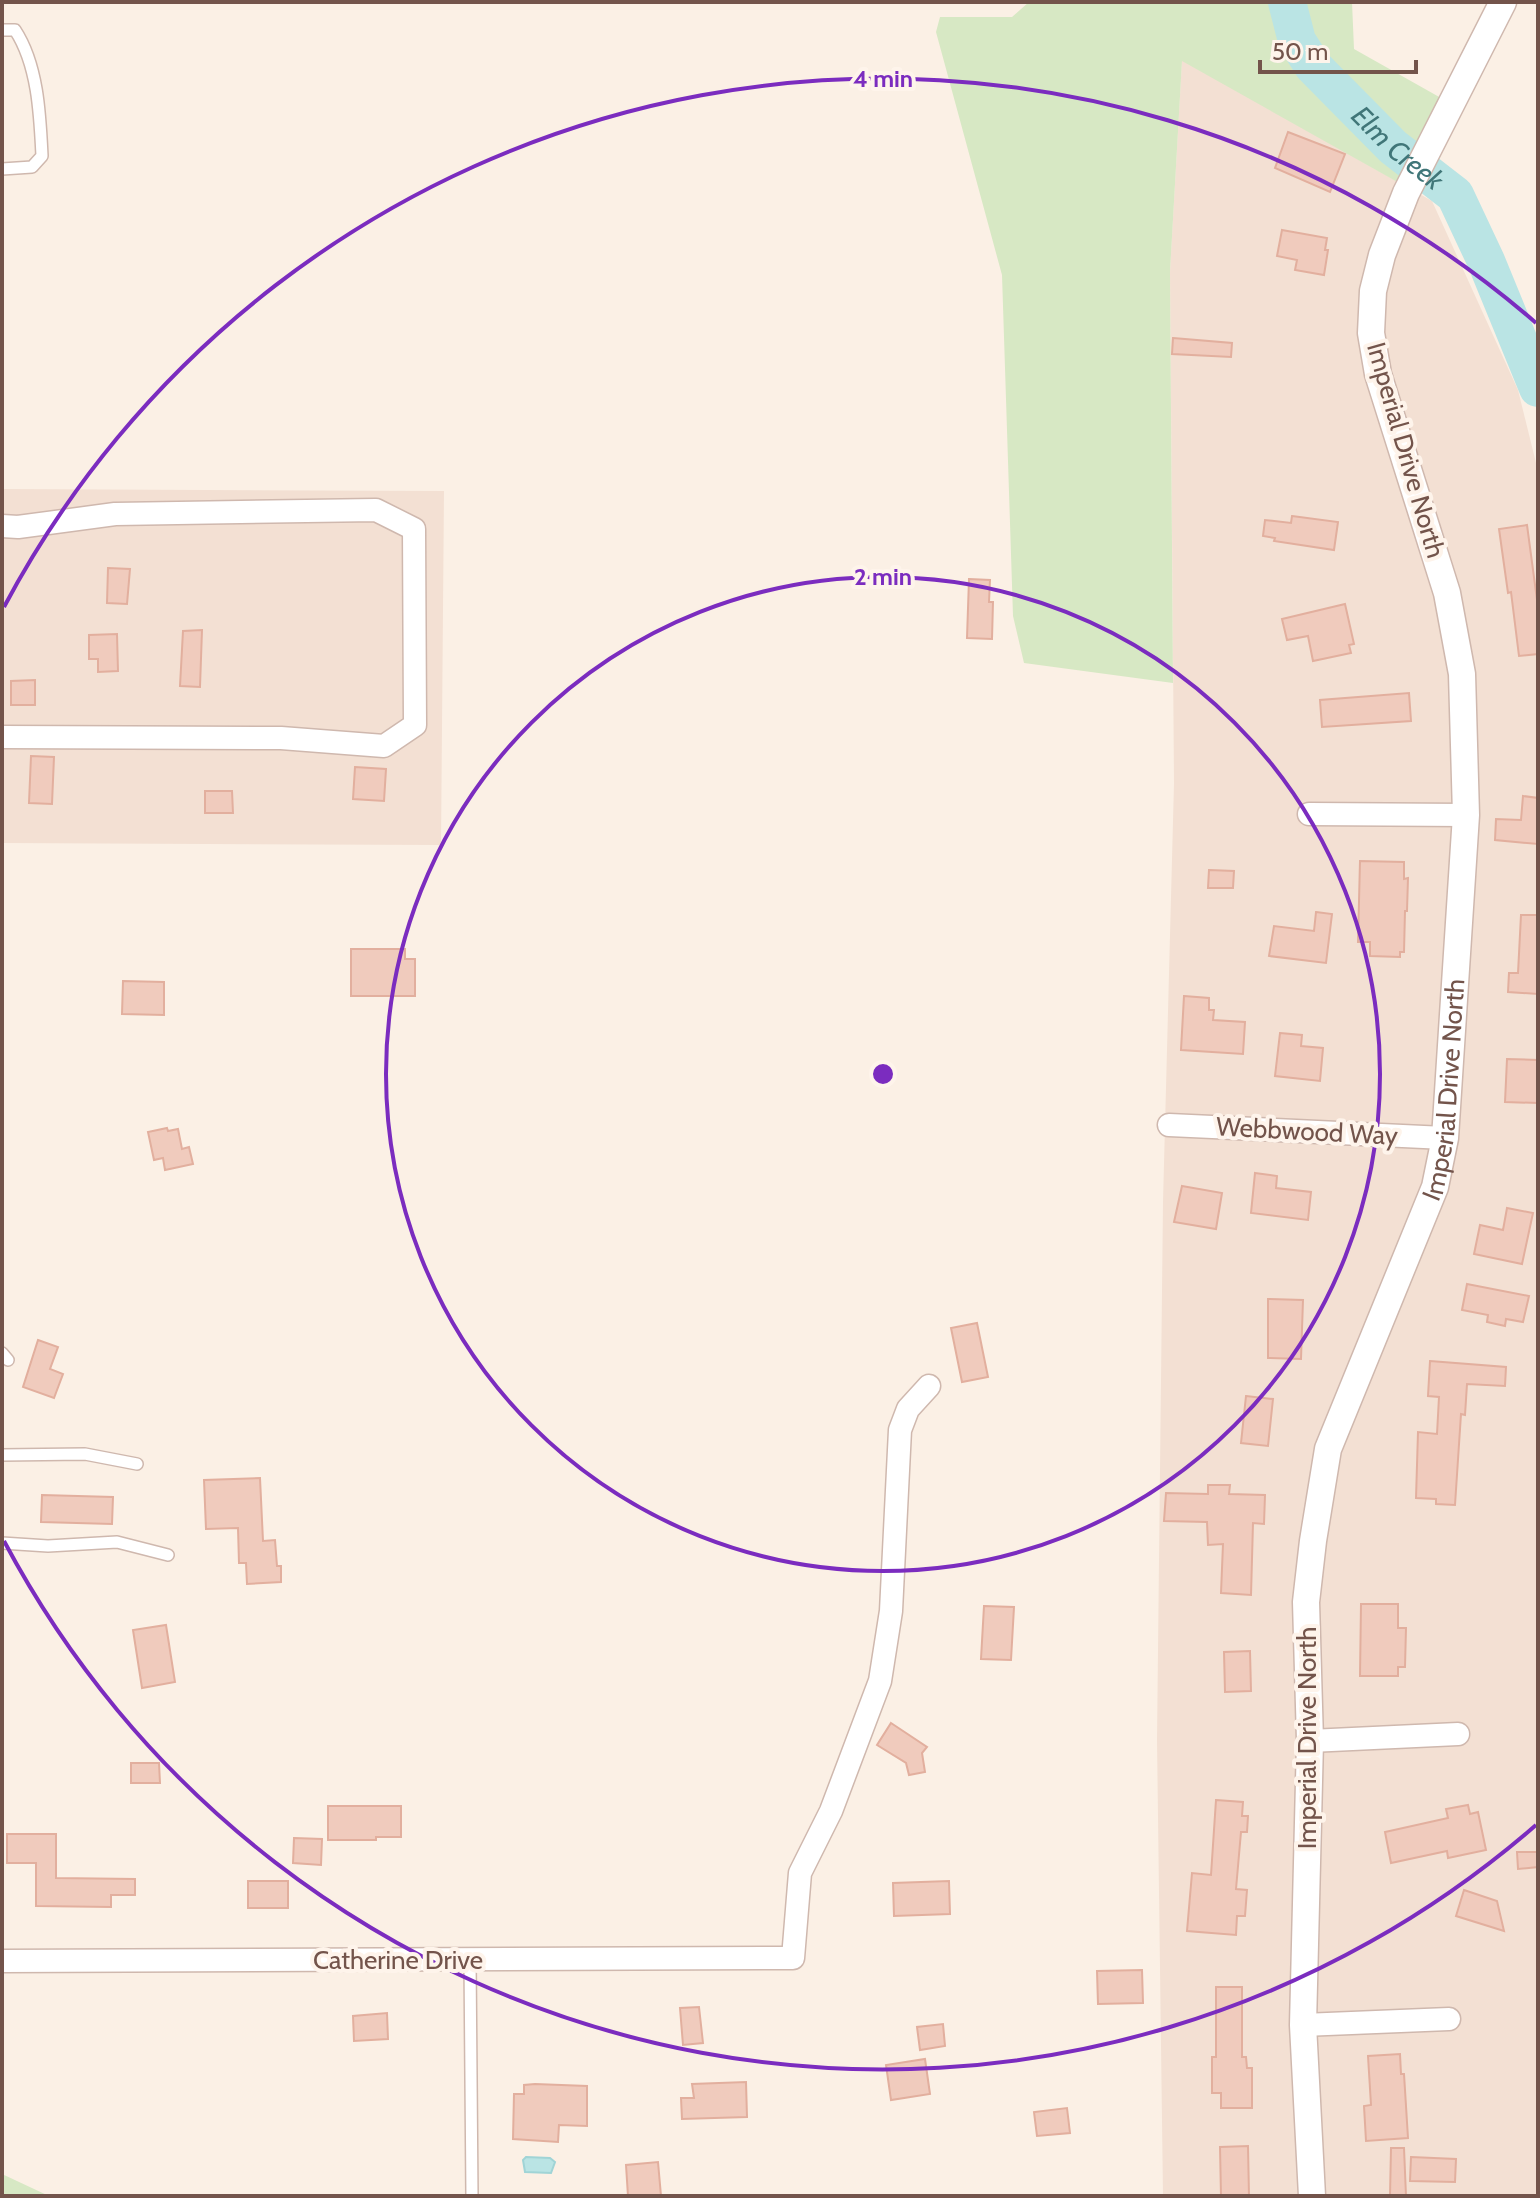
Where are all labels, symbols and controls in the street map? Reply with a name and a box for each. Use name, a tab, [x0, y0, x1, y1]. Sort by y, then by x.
scale bar	[1260, 24, 1416, 74]
text: 50 m	[1272, 37, 1328, 66]
text: 4 min	[853, 64, 913, 93]
water label: Elm Creek	[1345, 99, 1451, 198]
street label: Imperial Drive North	[1360, 339, 1452, 561]
text: 2 min	[854, 562, 912, 591]
street label: Imperial Drive North	[1415, 978, 1471, 1205]
centre of rings	[869, 1060, 897, 1088]
street label: Webbwood Way	[1215, 1110, 1399, 1152]
street label: Imperial Drive North	[1291, 1627, 1323, 1849]
street label: Catherine Drive	[313, 1944, 483, 1976]

